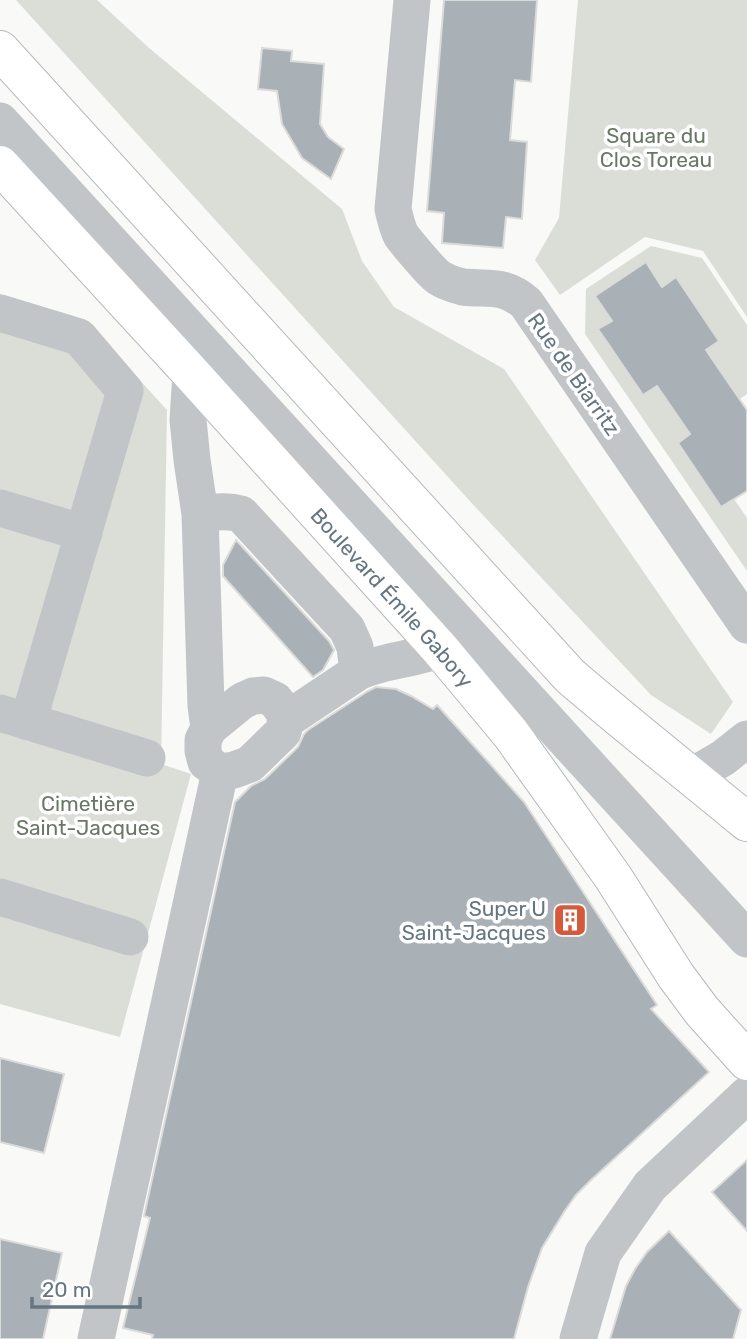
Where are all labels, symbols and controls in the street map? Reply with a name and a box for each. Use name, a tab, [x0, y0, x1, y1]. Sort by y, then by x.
park label: Square du Clos Toreau	[600, 123, 712, 172]
street label: Rue de Biarritz	[523, 308, 625, 440]
street label: Boulevard Émile Gabory	[306, 502, 479, 693]
park label: Cimetière Saint-Jacques	[16, 791, 160, 840]
place label: Super U Saint-Jacques	[402, 896, 546, 945]
building icon: Super U Saint-Jacques	[551, 901, 589, 939]
scale bar	[32, 1266, 140, 1310]
text: 20 m	[42, 1277, 91, 1302]

